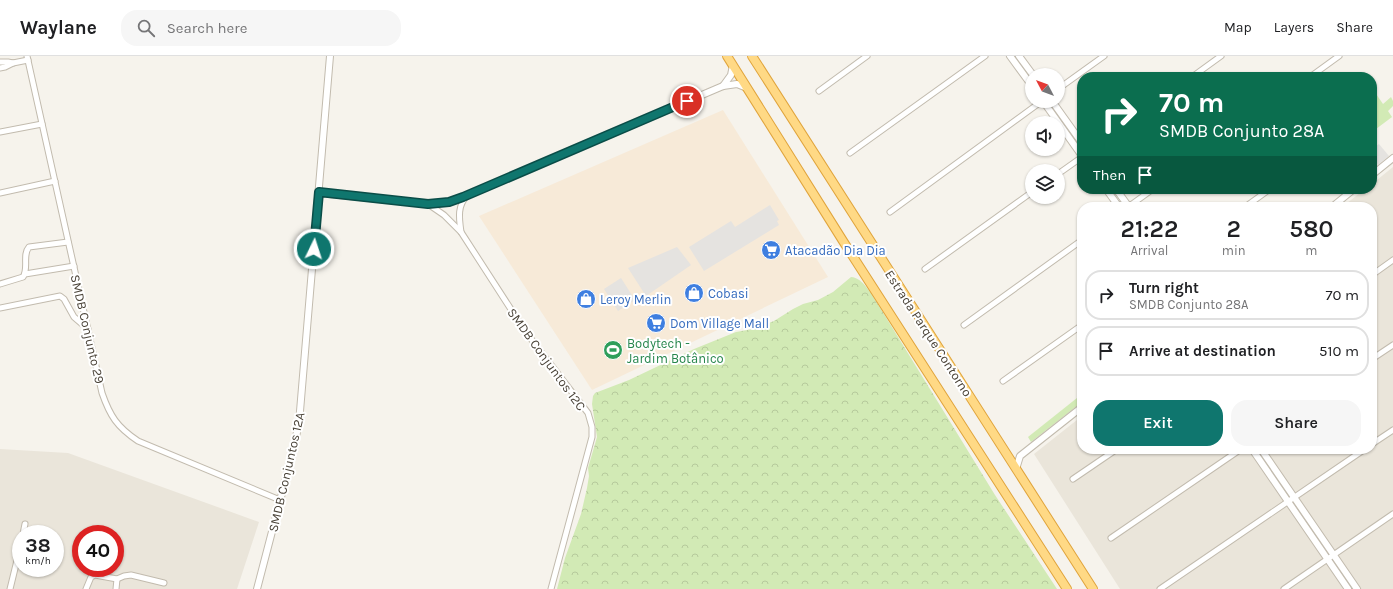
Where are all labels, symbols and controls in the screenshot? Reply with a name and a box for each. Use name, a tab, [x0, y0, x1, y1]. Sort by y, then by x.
search box	[121, 10, 401, 46]
text: Waylane	[20, 17, 97, 39]
icon: search	[135, 17, 157, 39]
text: Search here	[167, 19, 247, 37]
text: Map	[1224, 19, 1252, 36]
text: Layers	[1274, 19, 1314, 36]
text: Share	[1336, 19, 1373, 36]
north arrow	[1025, 68, 1065, 108]
map controls	[1025, 68, 1065, 204]
pin	[670, 84, 704, 118]
text: 70 m	[1159, 86, 1224, 119]
icon: right	[1093, 88, 1145, 140]
icon: arrive	[676, 90, 698, 112]
button: sound	[1025, 116, 1065, 156]
text: SMDB Conjunto 28A	[1159, 120, 1324, 142]
button: layers	[1025, 164, 1065, 204]
icon: arrive	[1134, 164, 1156, 186]
text: Then	[1093, 166, 1126, 184]
text: 21:22	[1121, 215, 1178, 243]
text: 2	[1227, 215, 1241, 243]
text: 580	[1289, 215, 1333, 243]
position arrow	[293, 228, 335, 270]
supermarket icon: Atacadão Dia Dia	[760, 239, 782, 261]
place label: Atacadão Dia Dia	[785, 243, 886, 258]
text: Arrival	[1130, 243, 1168, 258]
text: min	[1222, 243, 1246, 258]
text: m	[1305, 243, 1317, 258]
street label: Estrada Parque Contorno	[881, 267, 975, 400]
street label: SMDB Conjunto 29	[68, 273, 107, 385]
text: Turn right	[1129, 279, 1199, 297]
shop icon: Cobasi	[683, 282, 705, 304]
icon: right	[1095, 284, 1117, 306]
place label: Cobasi	[708, 286, 749, 301]
text: 70 m	[1325, 286, 1359, 304]
shop icon: Leroy Merlin	[575, 288, 597, 310]
place label: Leroy Merlin	[600, 292, 671, 307]
text: SMDB Conjunto 28A	[1129, 297, 1248, 312]
street label: SMDB Conjuntos 12C	[504, 305, 589, 413]
supermarket icon: Dom Village Mall	[645, 312, 667, 334]
place label: Dom Village Mall	[670, 316, 769, 331]
place label: Bodytech - Jardim Botânico	[627, 336, 724, 366]
sports icon: Bodytech - Jardim Botânico	[602, 339, 624, 361]
icon: arrive	[1095, 340, 1117, 362]
text: Arrive at destination	[1129, 342, 1276, 360]
text: 510 m	[1319, 342, 1359, 360]
button: Exit	[1093, 400, 1223, 446]
button: Share	[1231, 400, 1361, 446]
street label: SMDB Conjuntos 12A	[265, 410, 308, 534]
speed limit sign: 40	[72, 525, 124, 577]
text: 38	[25, 534, 51, 557]
text: km/h	[25, 555, 51, 567]

